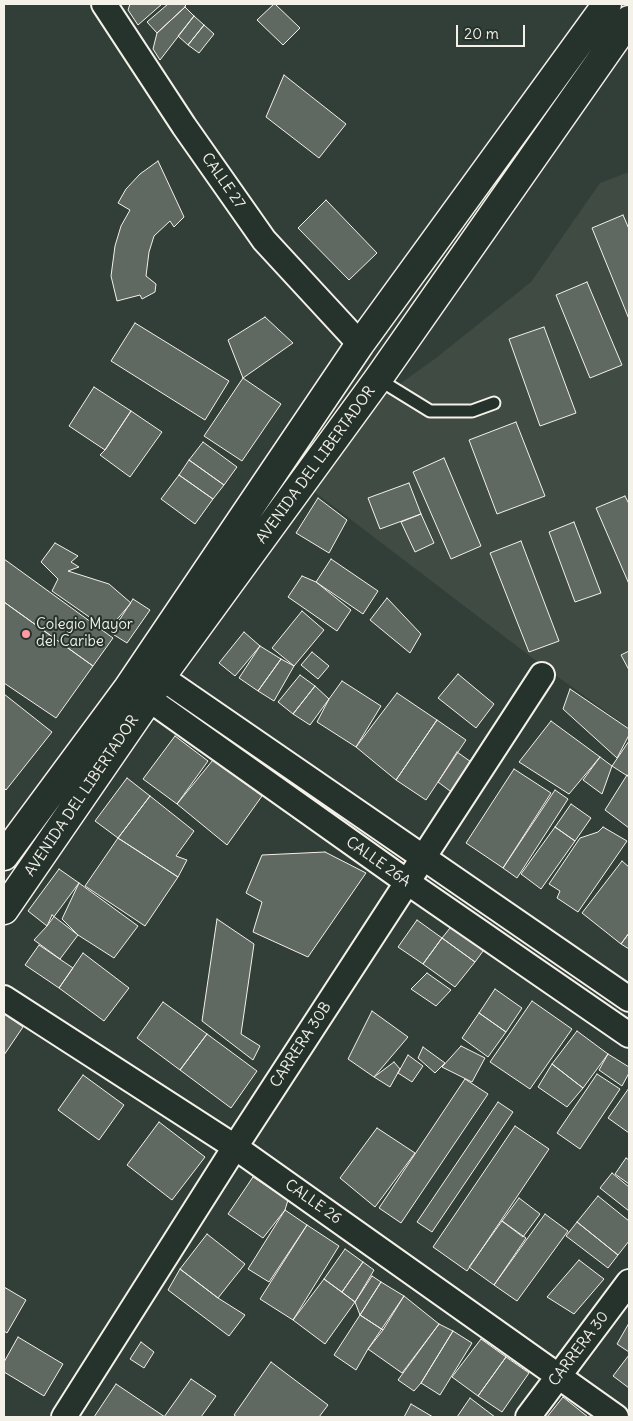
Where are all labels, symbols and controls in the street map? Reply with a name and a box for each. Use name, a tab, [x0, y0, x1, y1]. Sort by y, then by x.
scale bar	[458, 15, 527, 47]
text: 20 m	[464, 24, 499, 43]
street label: CALLE 27	[197, 150, 249, 212]
street label: AVENIDA DEL LIBERTADOR	[253, 383, 379, 547]
place label: Colegio Mayor del Caribe	[36, 616, 133, 651]
marker: Colegio Mayor del Caribe	[20, 628, 32, 640]
street label: AVENIDA DEL LIBERTADOR	[21, 712, 143, 880]
street label: CALLE 26A	[342, 833, 414, 891]
street label: CARRERA 30B	[267, 999, 335, 1091]
street label: CALLE 26	[281, 1176, 345, 1228]
street label: CARRERA 30	[545, 1308, 613, 1390]

